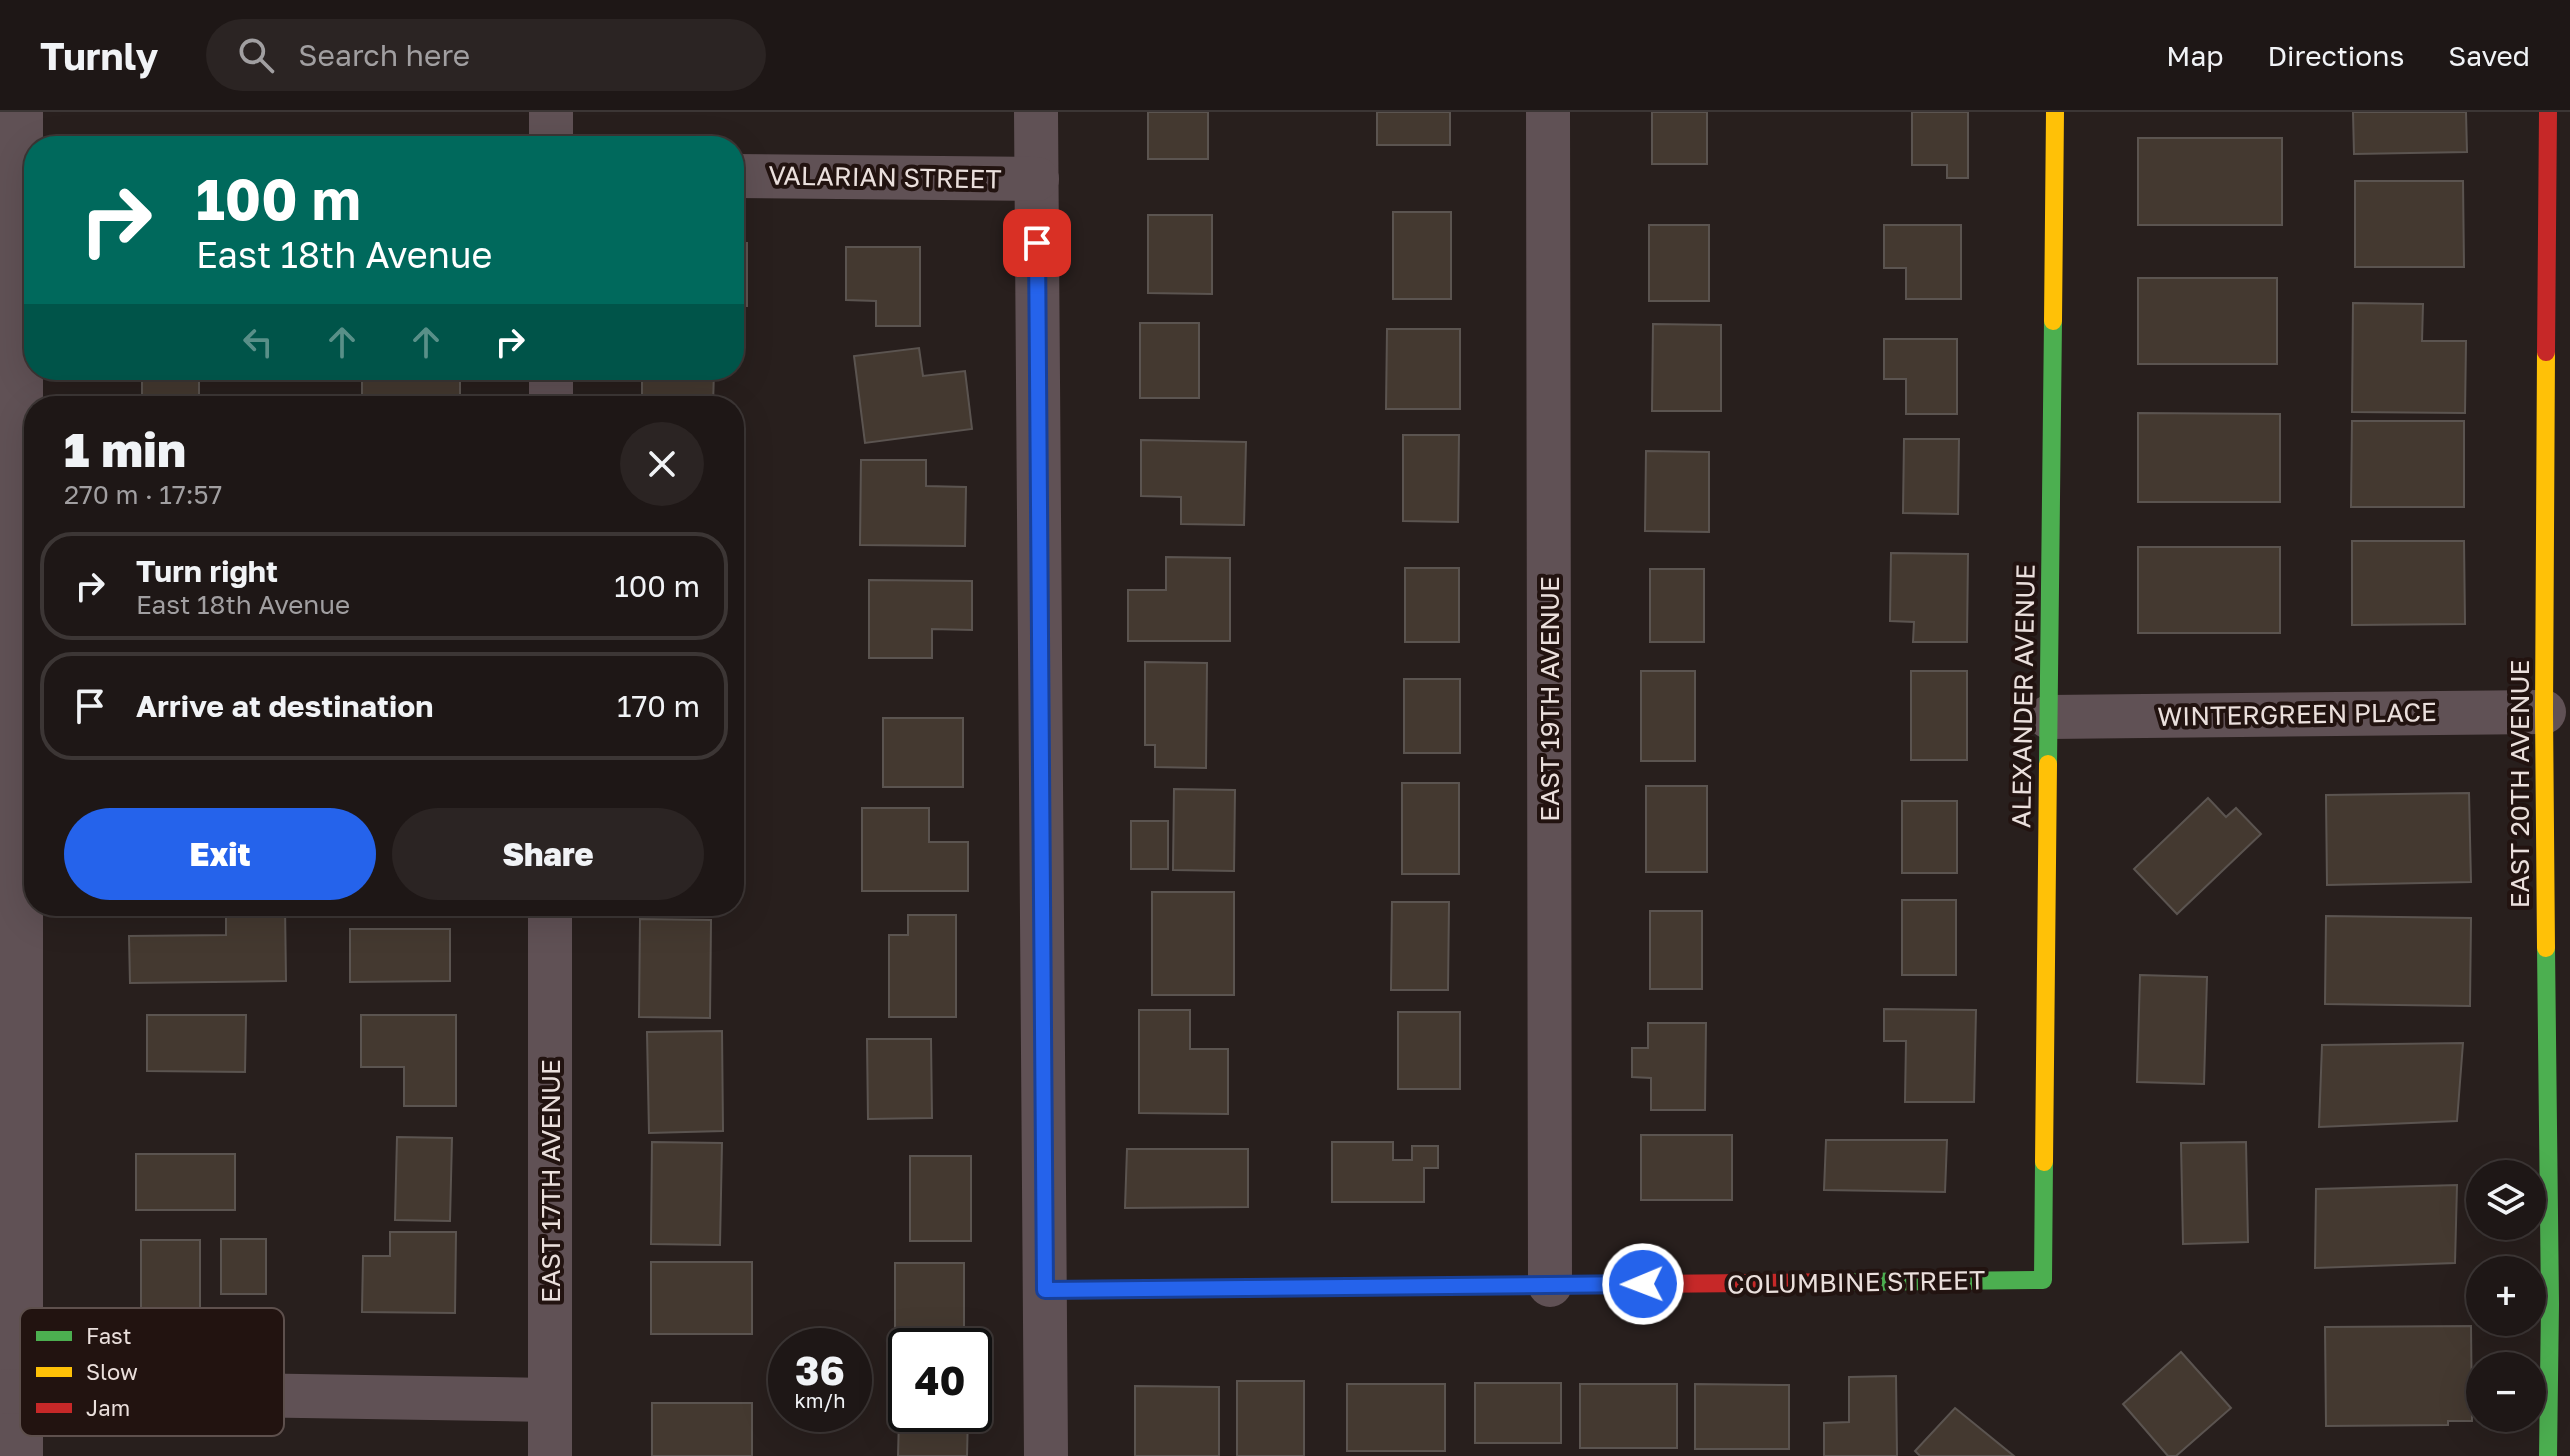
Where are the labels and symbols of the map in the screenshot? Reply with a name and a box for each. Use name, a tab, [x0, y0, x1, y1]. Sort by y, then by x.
street label: VALARIAN STREET	[768, 159, 1002, 195]
pin	[1003, 209, 1071, 277]
street label: ALEXANDER AVENUE	[2005, 564, 2041, 828]
street label: EAST 19TH AVENUE	[1534, 576, 1565, 822]
street label: EAST 20TH AVENUE	[2504, 660, 2535, 908]
street label: WINTERGREEN PLACE	[2157, 696, 2437, 732]
street label: EAST 17TH AVENUE	[535, 1059, 566, 1303]
position arrow	[1601, 1242, 1685, 1326]
street label: COLUMBINE STREET	[1727, 1264, 1985, 1300]
legend	[20, 1308, 284, 1436]
text: Fast	[86, 1322, 132, 1349]
speed limit sign: 40	[888, 1328, 992, 1432]
text: Slow	[86, 1358, 138, 1385]
text: Jam	[86, 1394, 130, 1421]

